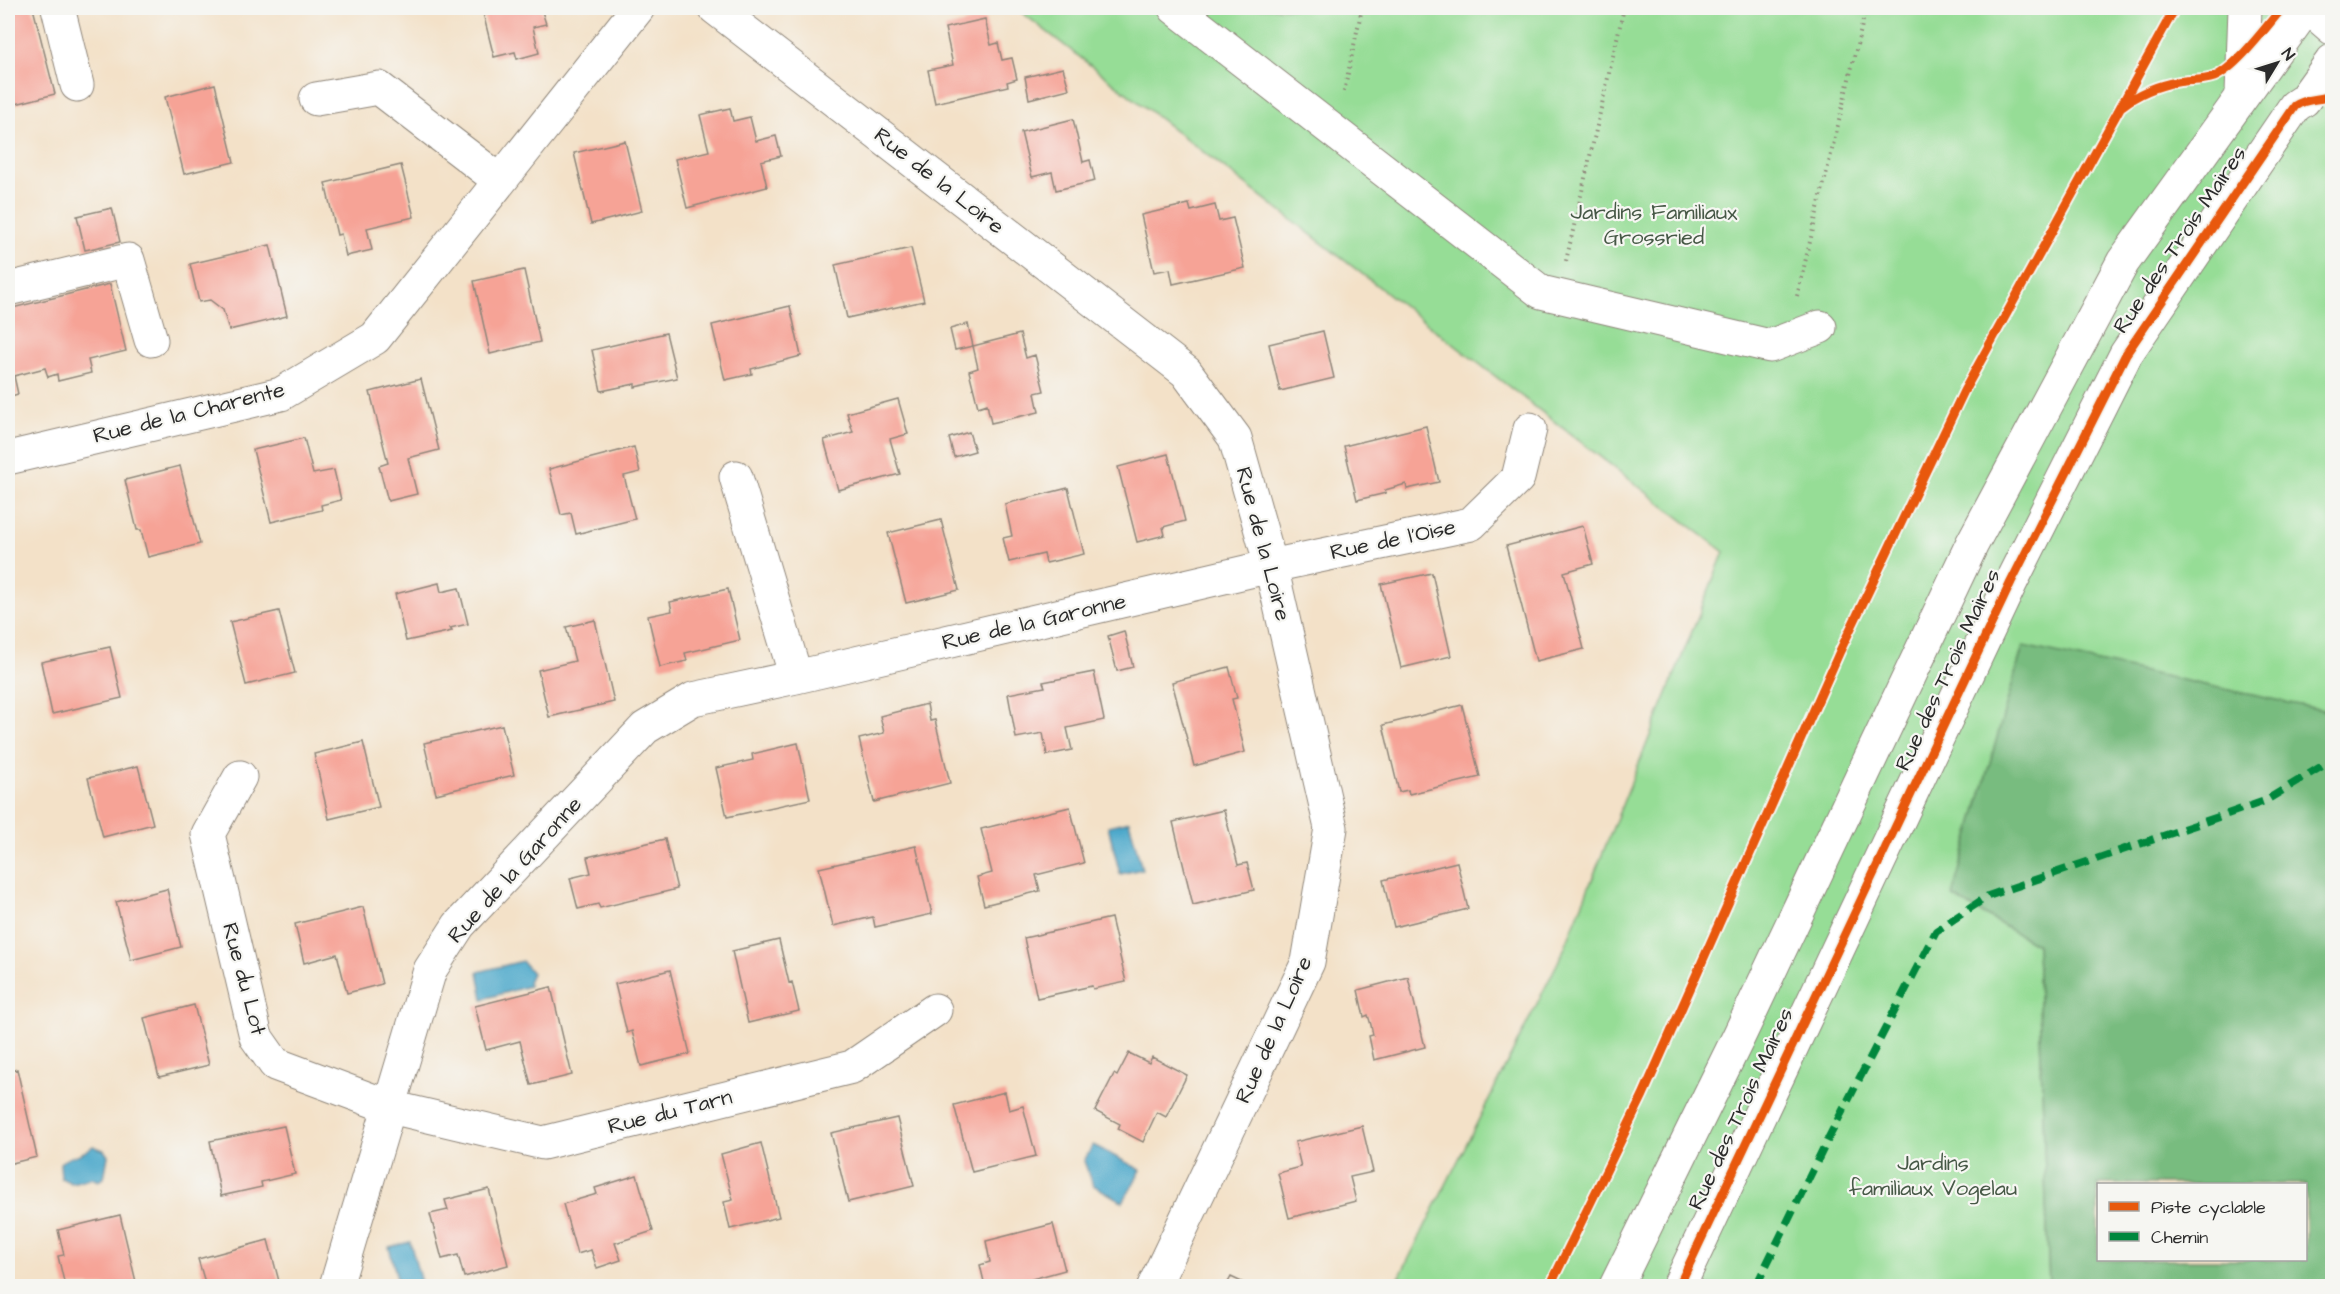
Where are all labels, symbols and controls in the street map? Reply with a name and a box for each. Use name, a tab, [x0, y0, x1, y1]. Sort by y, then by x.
north arrow	[2247, 33, 2307, 93]
text: N	[2276, 44, 2300, 65]
street label: Rue de la Loire	[867, 120, 1011, 242]
street label: Rue des Trois Maires	[2106, 140, 2254, 340]
park label: Jardins Familiaux Grossried	[1571, 197, 1738, 253]
street label: Rue de la Charente	[90, 374, 288, 452]
street label: Rue de la Loire	[1228, 464, 1298, 624]
street label: Rue de l'Oise	[1327, 512, 1459, 568]
street label: Rue des Trois Maires	[1888, 564, 2008, 776]
street label: Rue de la Garonne	[939, 586, 1129, 658]
street label: Rue de la Garonne	[441, 790, 589, 950]
street label: Rue du Lot	[214, 919, 274, 1039]
street label: Rue de la Loire	[1228, 951, 1320, 1108]
street label: Rue des Trois Maires	[1681, 1003, 1801, 1215]
street label: Rue du Tarn	[605, 1082, 735, 1142]
park label: Jardins familiaux Vogelau	[1849, 1148, 2017, 1205]
legend	[2097, 1183, 2307, 1261]
text: Piste cyclable	[2151, 1195, 2266, 1221]
text: Chemin	[2151, 1225, 2208, 1250]

